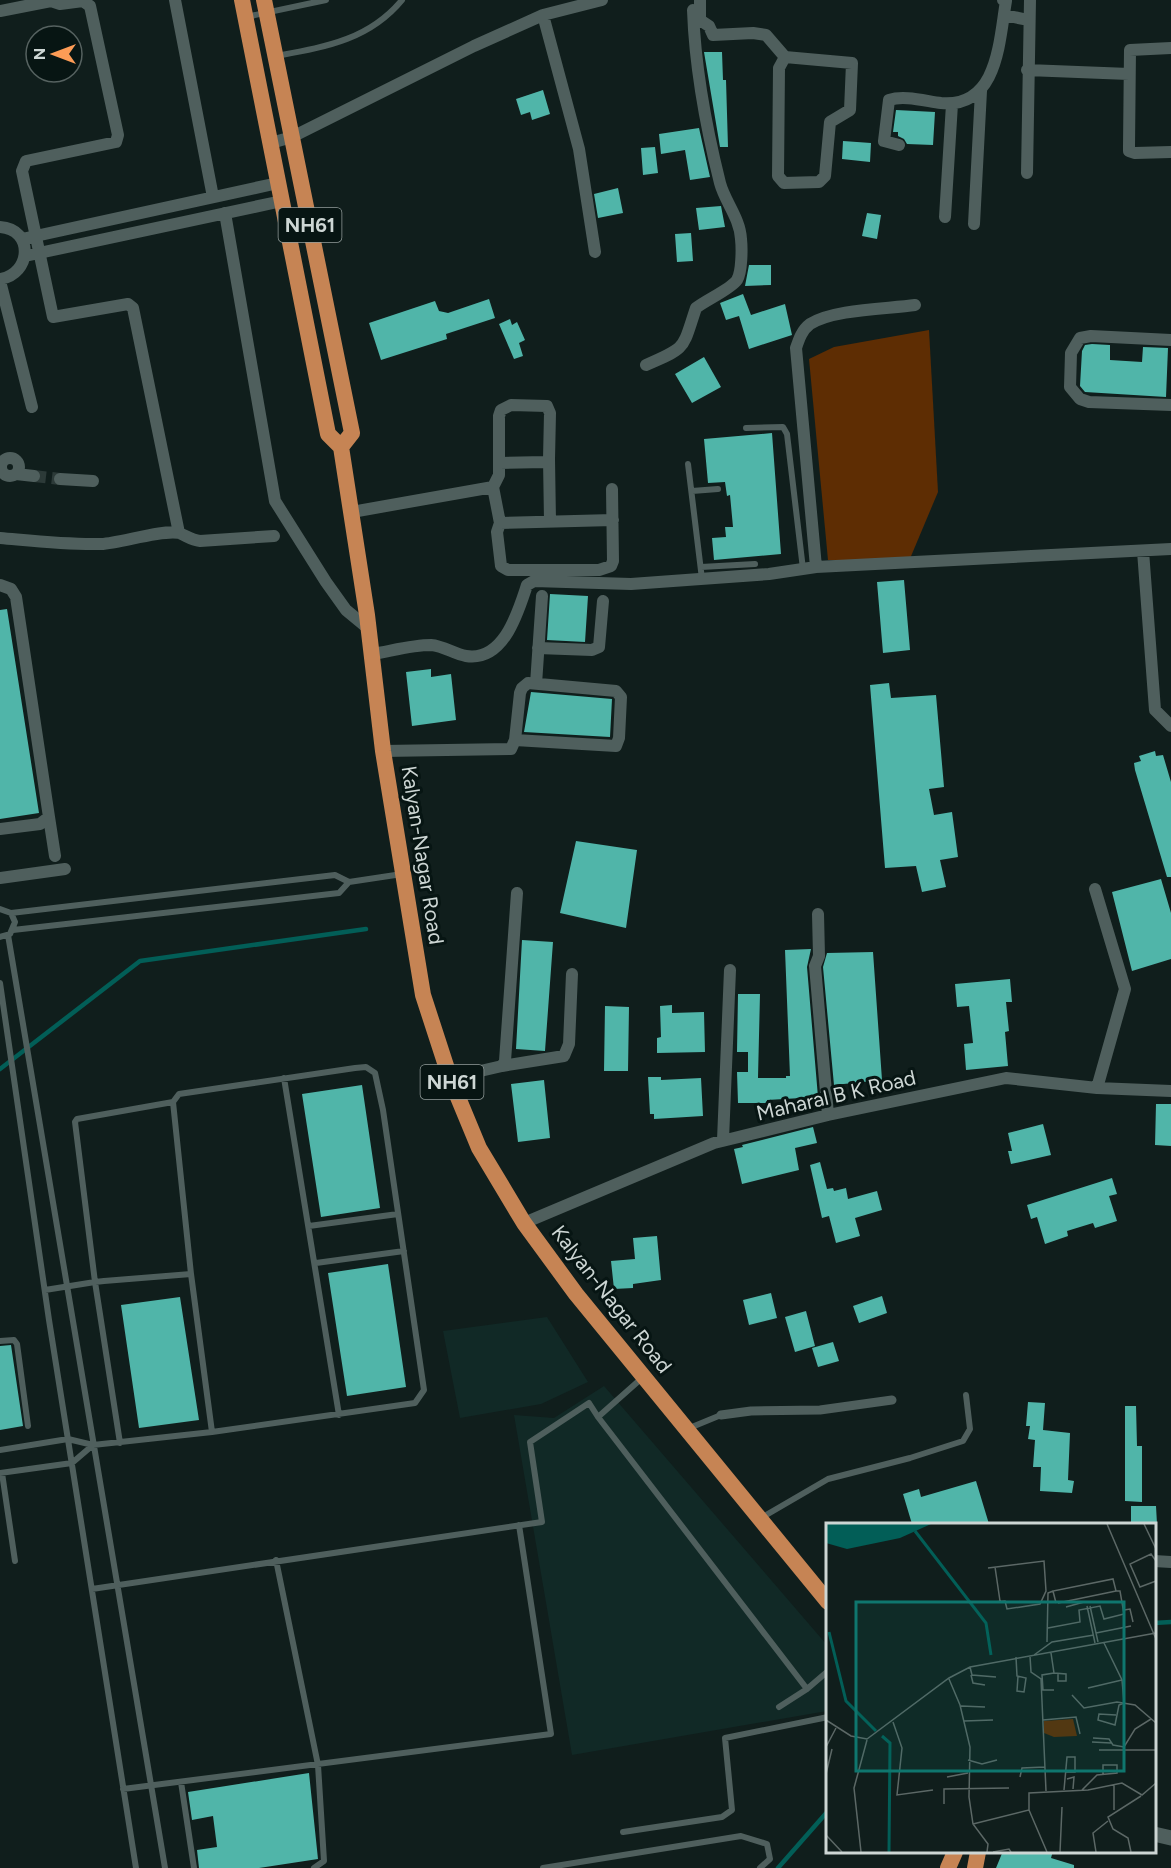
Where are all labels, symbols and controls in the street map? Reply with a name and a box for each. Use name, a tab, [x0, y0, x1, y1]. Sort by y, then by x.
north arrow	[24, 24, 84, 84]
text: N	[30, 48, 49, 60]
road number: NH61	[278, 208, 342, 242]
street label: Kalyan-Nagar Road	[397, 764, 449, 946]
street label: Maharal B K Road	[754, 1064, 918, 1126]
road number: NH61	[420, 1065, 484, 1099]
street label: Kalyan-Nagar Road	[547, 1220, 677, 1378]
inset map	[826, 1523, 1156, 1853]

